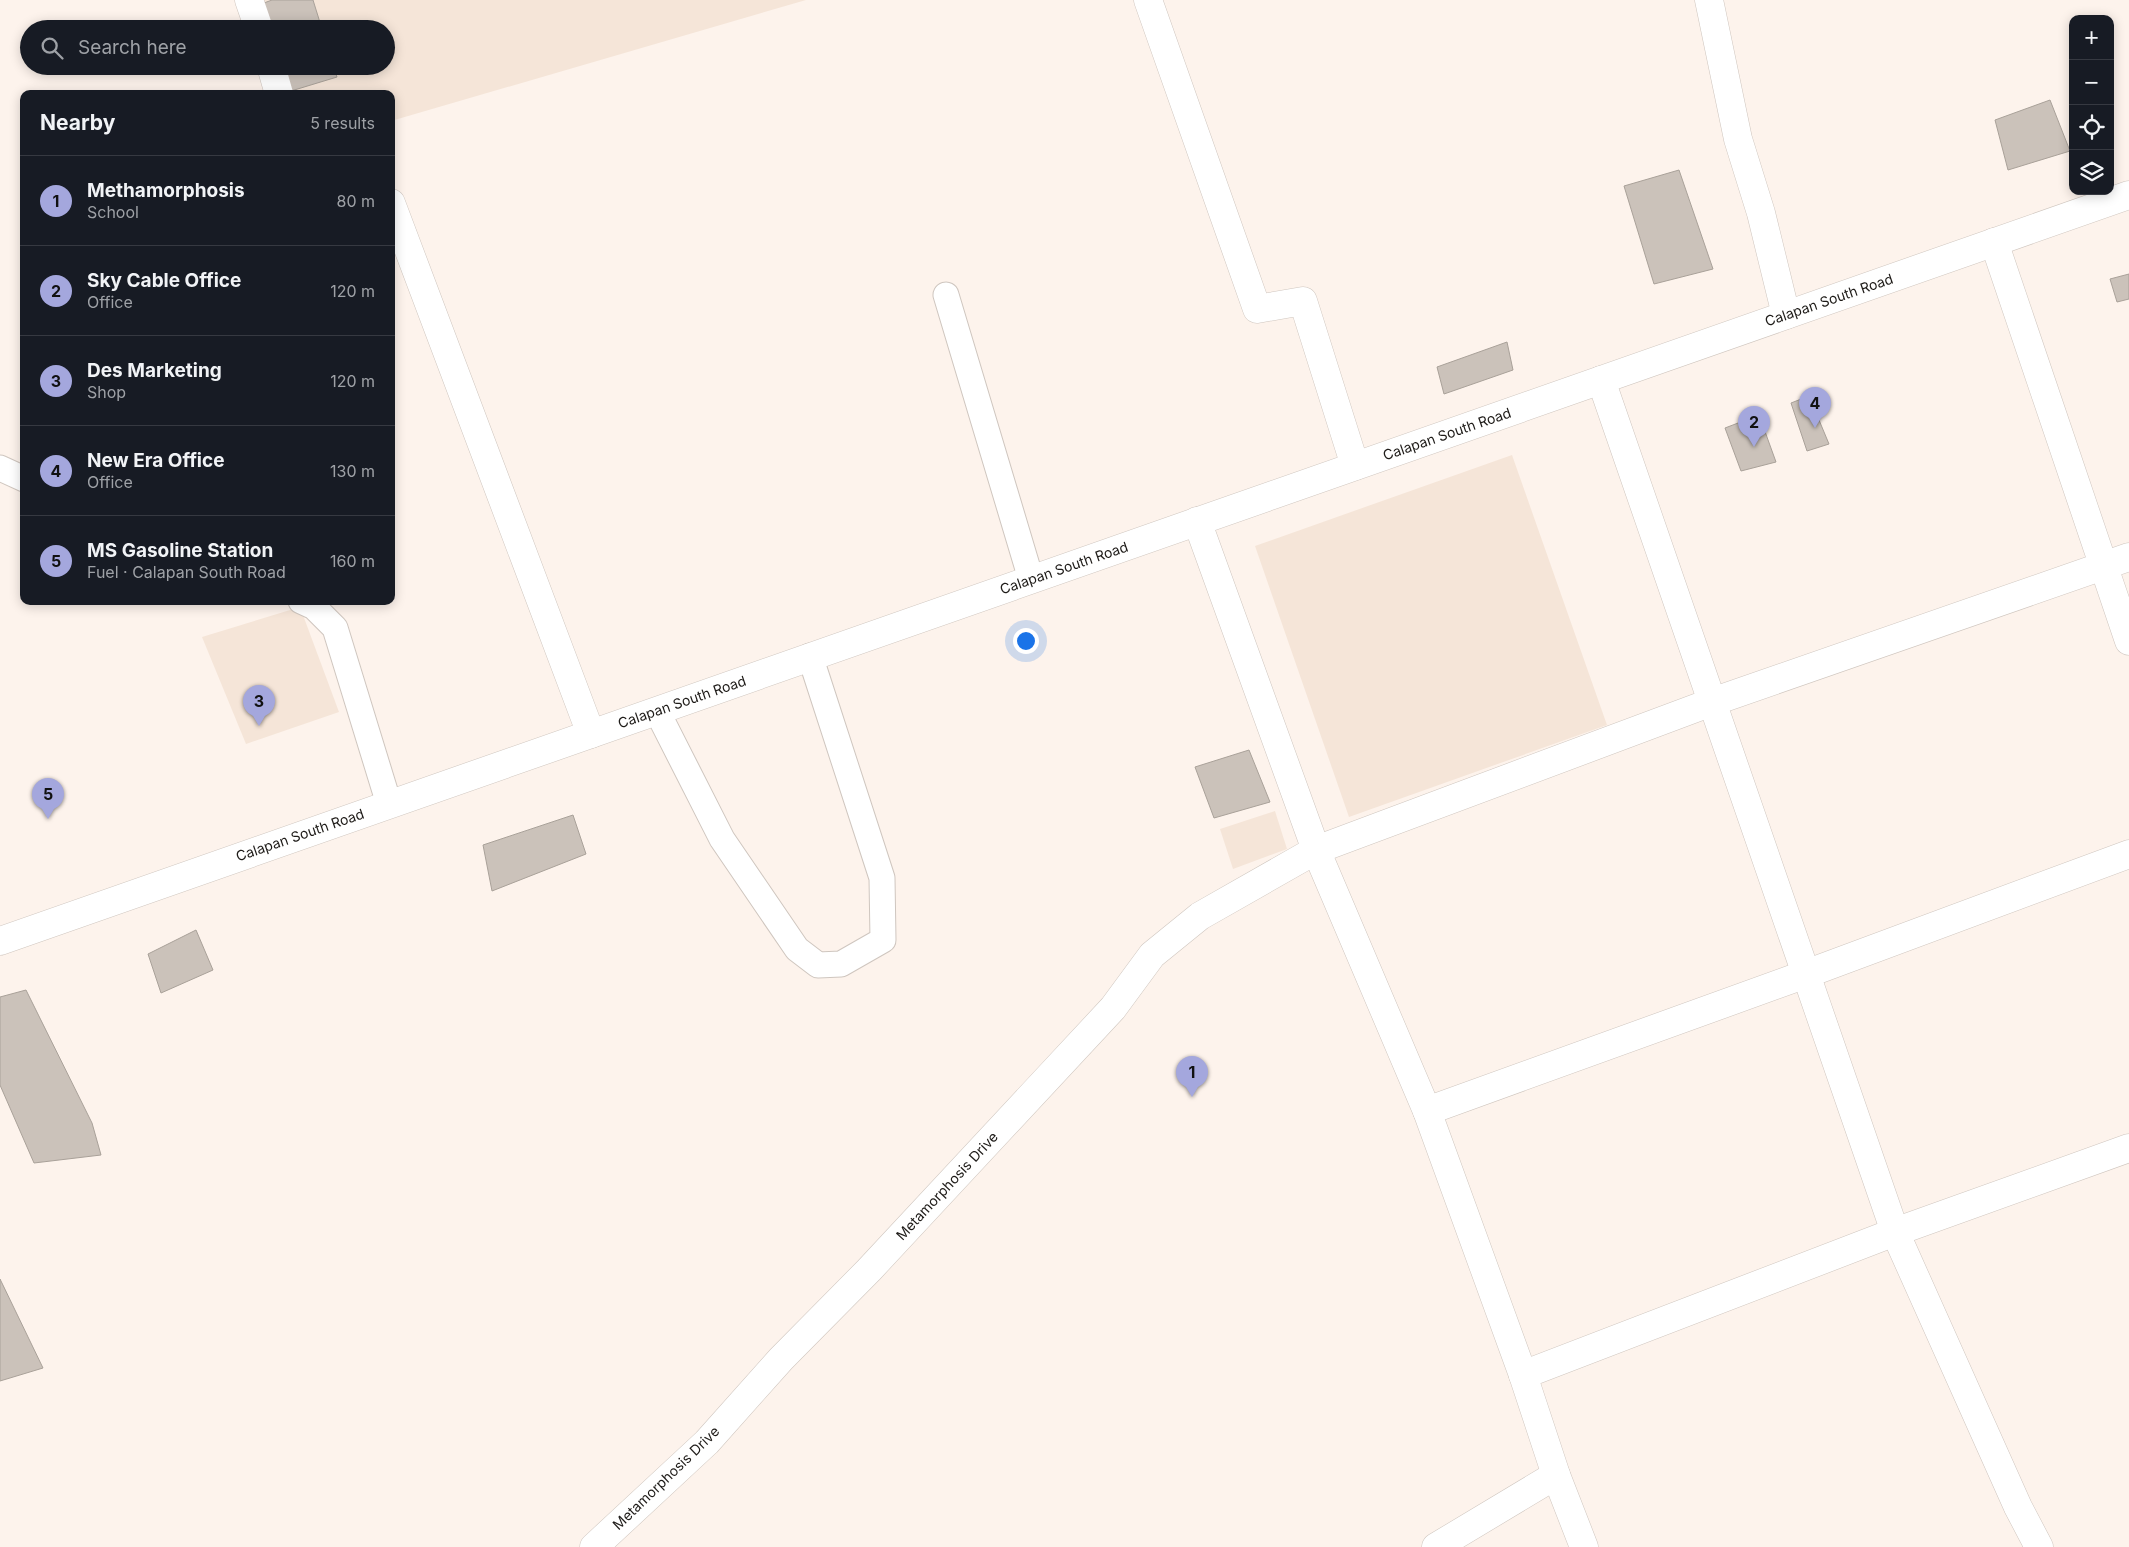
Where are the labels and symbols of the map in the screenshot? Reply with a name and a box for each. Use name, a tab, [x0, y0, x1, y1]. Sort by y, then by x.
street label: Calapan South Road	[1763, 270, 1895, 329]
pin: 4	[1799, 387, 1831, 428]
street label: Calapan South Road	[1381, 404, 1513, 463]
pin: 2	[1738, 406, 1770, 447]
street label: Calapan South Road	[998, 538, 1130, 597]
your location	[1013, 628, 1039, 654]
street label: Calapan South Road	[616, 672, 748, 731]
pin: 3	[243, 685, 275, 726]
pin: 5	[32, 778, 64, 819]
street label: Calapan South Road	[234, 805, 366, 864]
pin: 1	[1176, 1056, 1208, 1097]
street label: Metamorphosis Drive	[892, 1128, 1001, 1243]
street label: Metamorphosis Drive	[609, 1422, 722, 1533]

